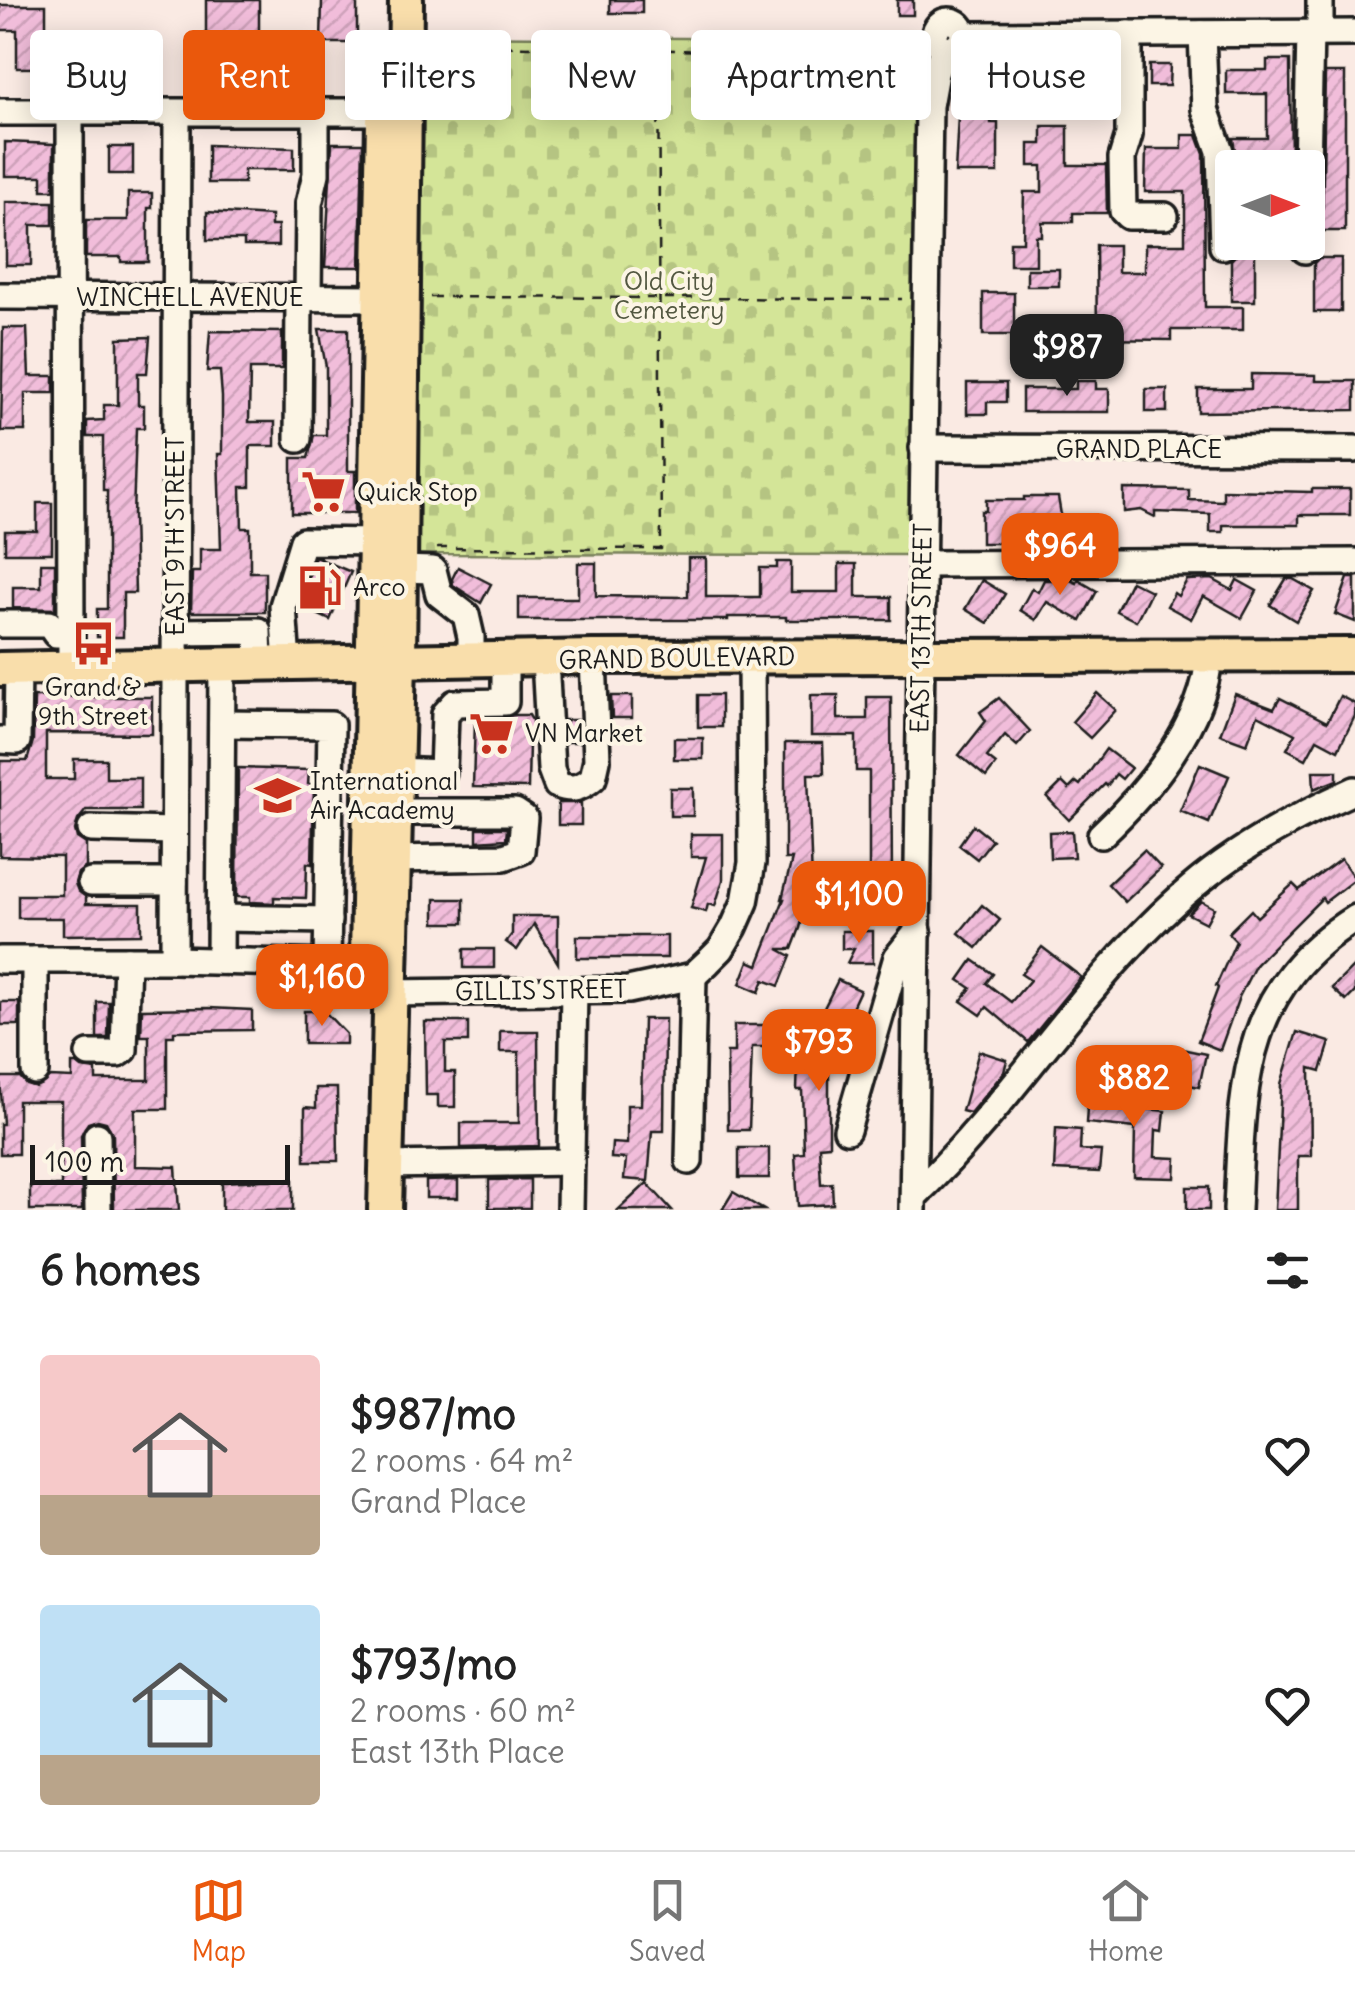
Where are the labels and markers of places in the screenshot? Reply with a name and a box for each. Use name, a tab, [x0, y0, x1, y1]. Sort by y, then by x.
pin: $987	[1008, 314, 1126, 399]
supermarket icon: Quick Stop	[300, 468, 348, 516]
place label: Quick Stop	[357, 476, 478, 508]
pin: $964	[1001, 513, 1119, 598]
fuel station icon: Arco	[296, 563, 344, 611]
place label: Arco	[353, 571, 406, 603]
bus stop icon: Grand & 9th Street	[69, 619, 117, 667]
place label: Grand & 9th Street	[38, 671, 148, 732]
supermarket icon: VN Market	[468, 709, 516, 757]
place label: VN Market	[525, 717, 643, 749]
place label: International Air Academy	[310, 765, 458, 826]
school or university icon: International Air Academy	[253, 771, 301, 819]
pin: $1,100	[778, 861, 940, 946]
pin: $1,160	[241, 944, 403, 1029]
pin: $793	[760, 1009, 878, 1094]
pin: $882	[1075, 1045, 1193, 1130]

